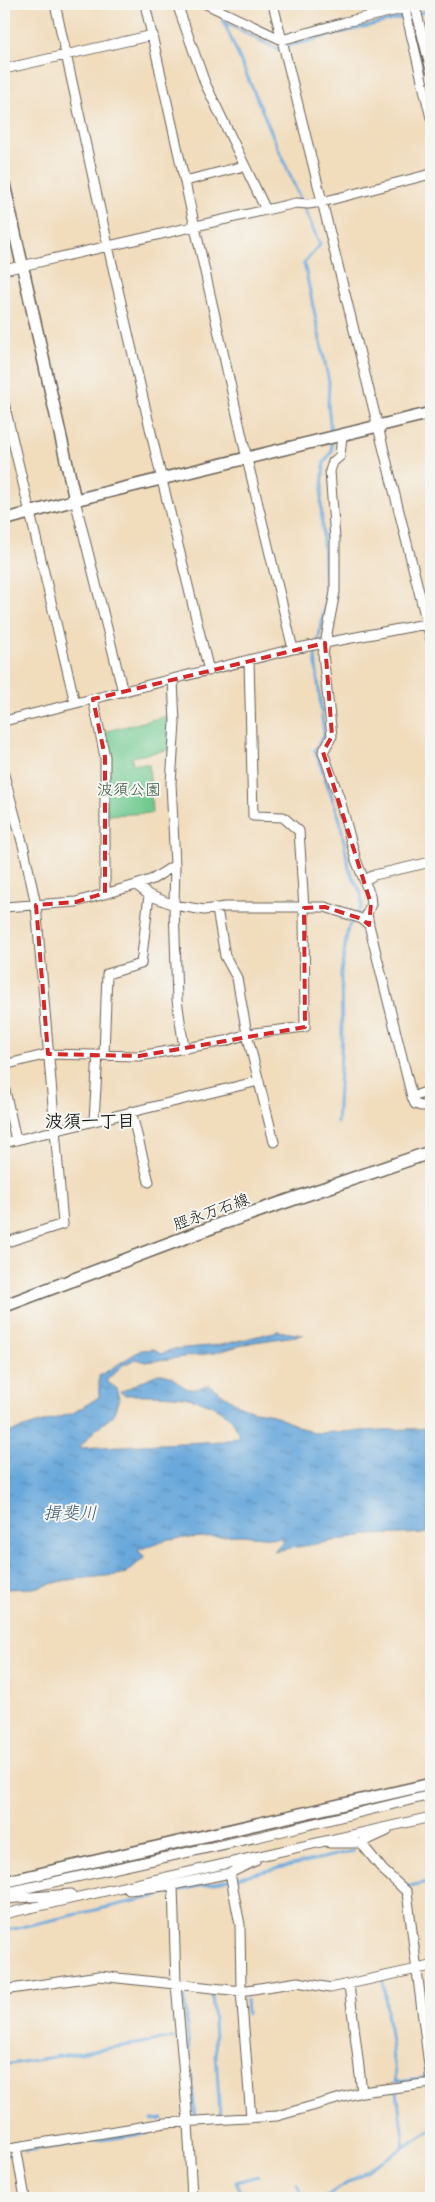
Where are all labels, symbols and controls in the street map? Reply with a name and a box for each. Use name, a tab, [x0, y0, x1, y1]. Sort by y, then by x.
park label: 波須公園	[97, 782, 161, 802]
district label: 波須一丁目	[45, 1112, 135, 1134]
street label: 脛永万石線	[171, 1190, 253, 1237]
water label: 揖斐川	[43, 1504, 97, 1526]

